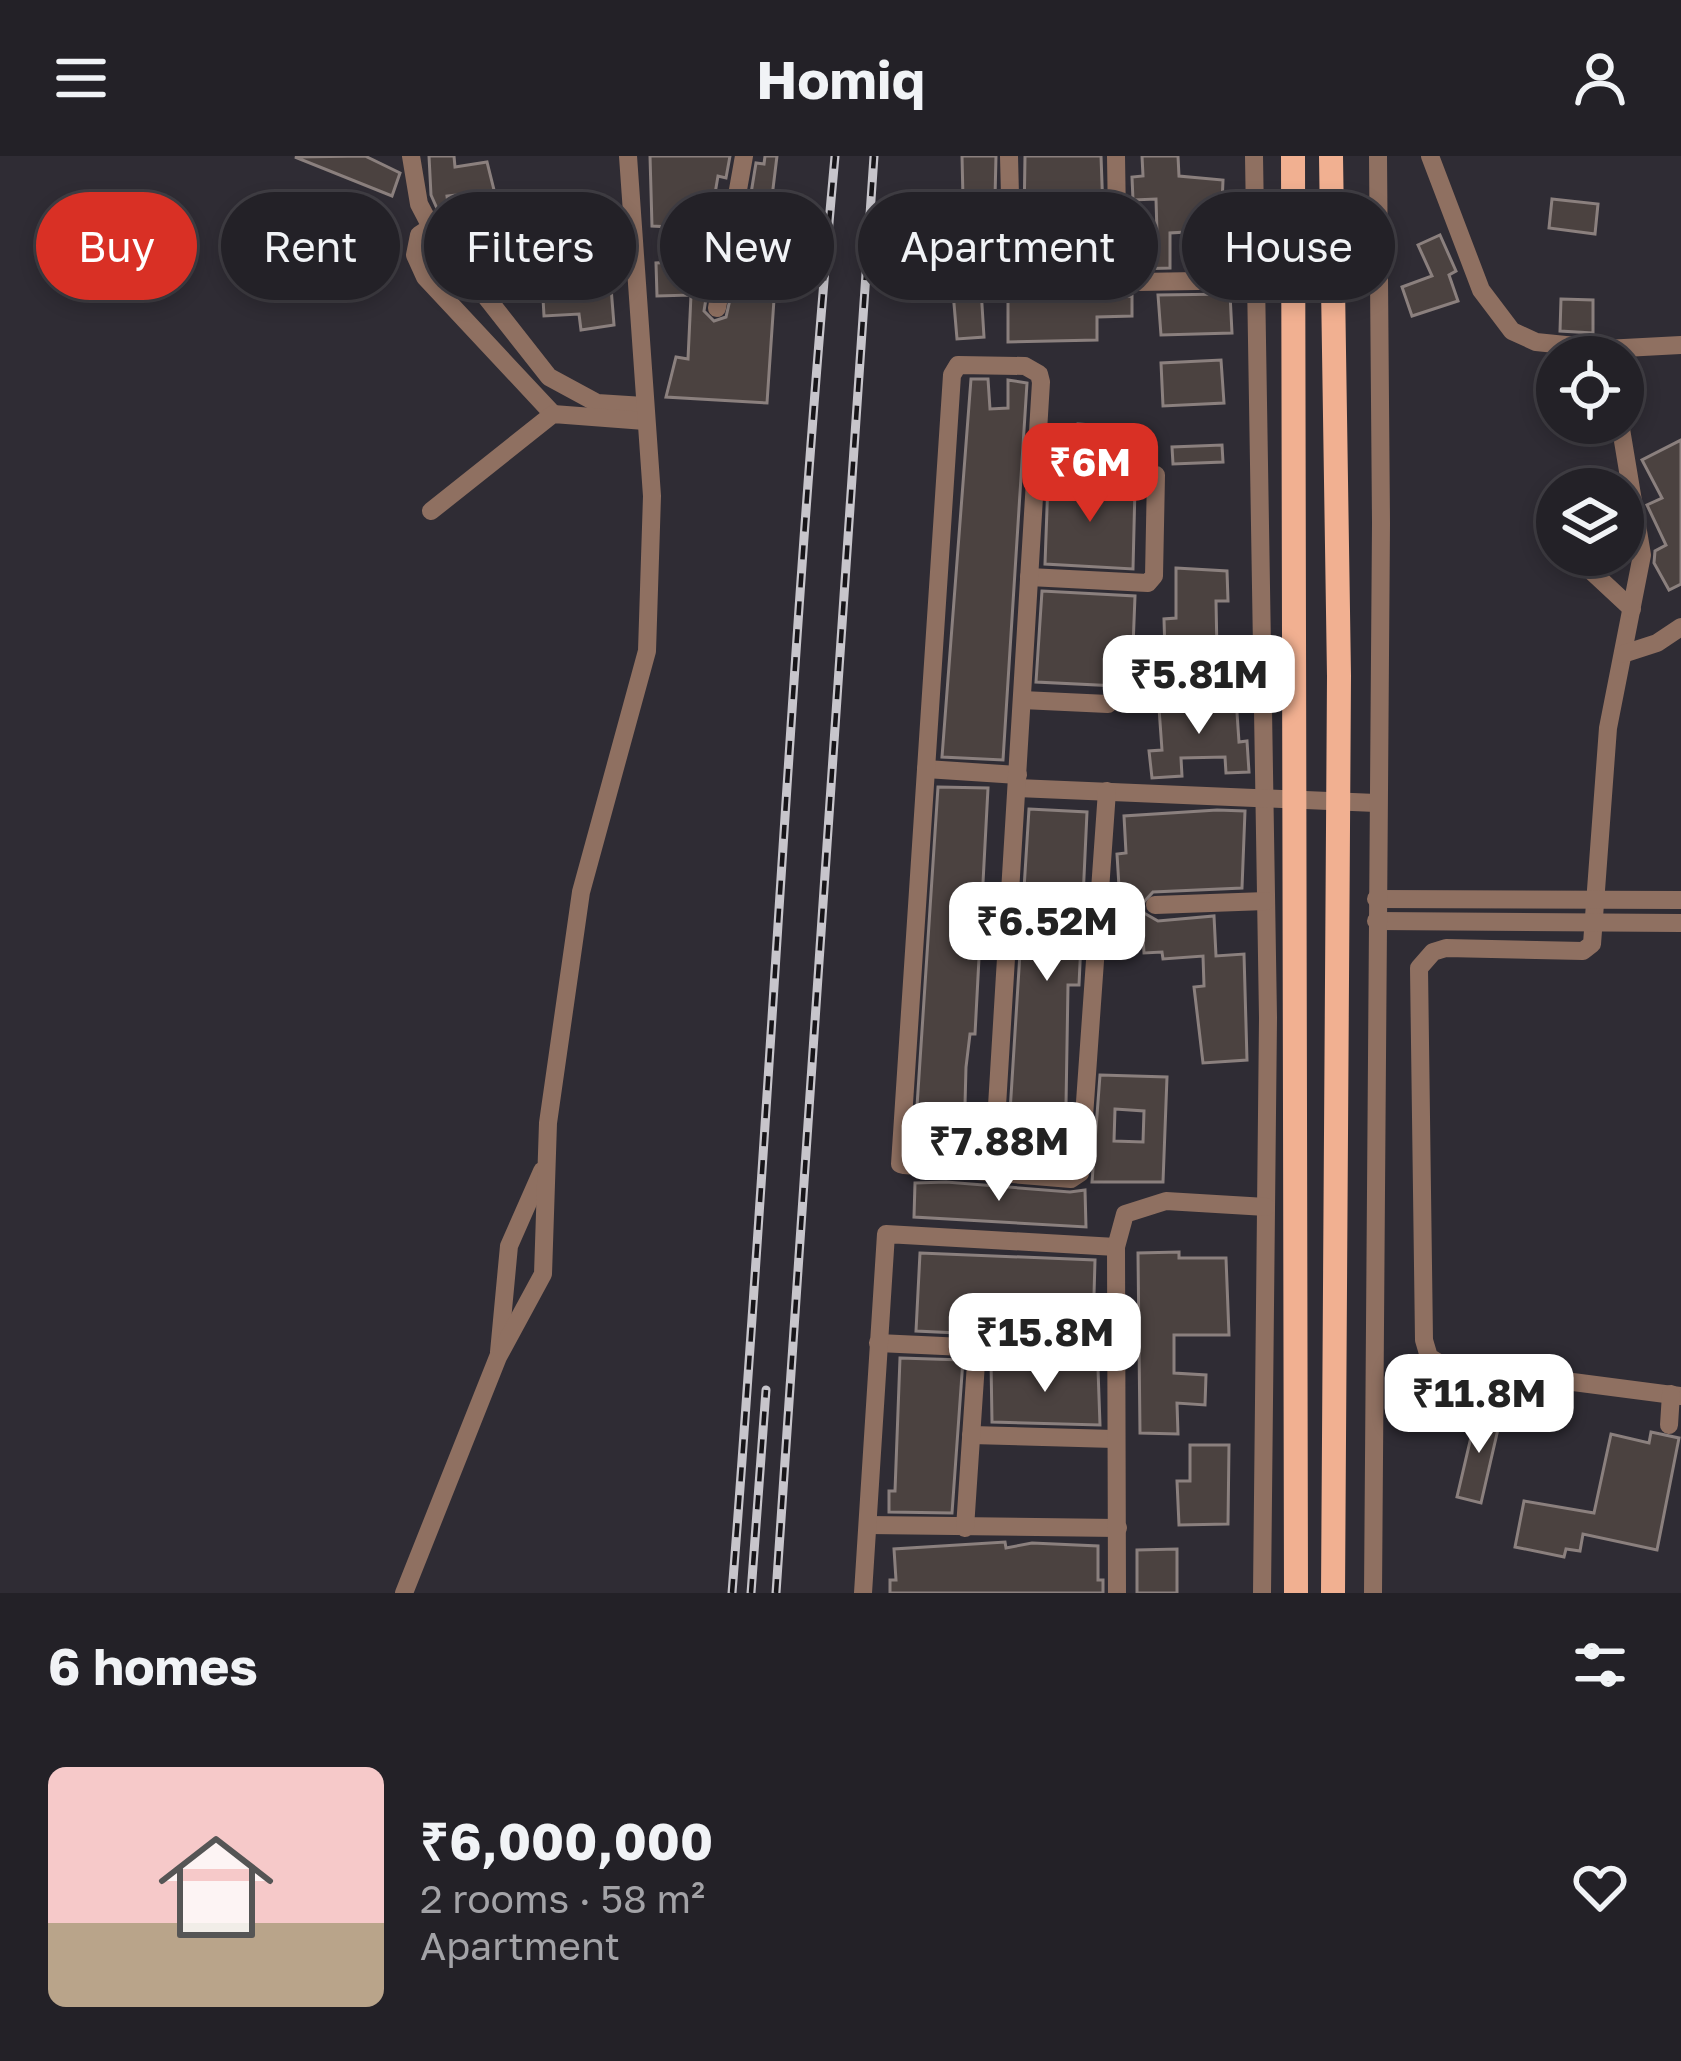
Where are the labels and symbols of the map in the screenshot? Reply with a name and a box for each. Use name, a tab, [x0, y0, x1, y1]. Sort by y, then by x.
pin: ₹6M	[1032, 423, 1148, 525]
pin: ₹5.81M	[1101, 635, 1297, 737]
pin: ₹6.52M	[949, 882, 1145, 984]
pin: ₹7.88M	[901, 1102, 1097, 1204]
pin: ₹15.8M	[947, 1293, 1143, 1395]
pin: ₹11.8M	[1381, 1354, 1577, 1456]

